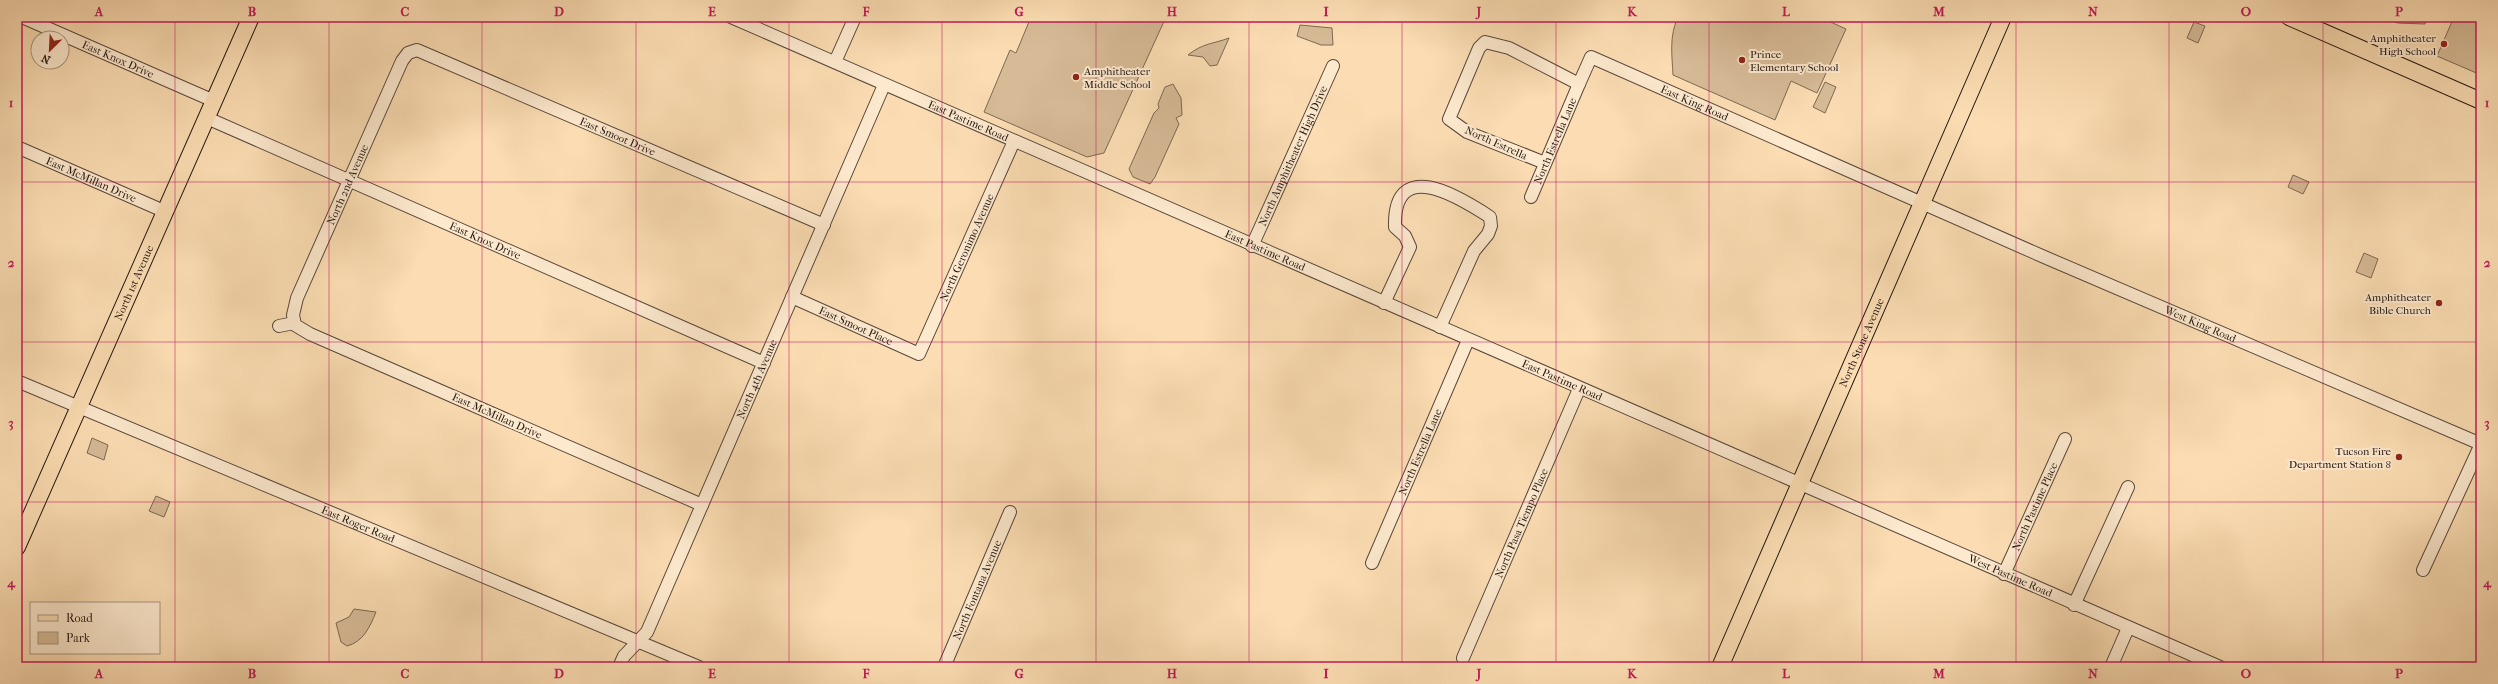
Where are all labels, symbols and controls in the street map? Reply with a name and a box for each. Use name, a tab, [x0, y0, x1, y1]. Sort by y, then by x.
text: A	[94, 4, 104, 19]
text: B	[248, 4, 257, 19]
text: C	[401, 4, 410, 19]
text: D	[554, 4, 564, 19]
text: E	[708, 4, 716, 19]
text: F	[862, 4, 870, 19]
text: G	[1014, 4, 1024, 19]
text: H	[1167, 4, 1178, 19]
text: I	[1323, 4, 1329, 19]
text: J	[1475, 4, 1482, 20]
text: K	[1627, 4, 1638, 19]
text: L	[1782, 4, 1791, 19]
text: M	[1932, 4, 1945, 19]
text: N	[2088, 4, 2098, 19]
text: O	[2241, 4, 2251, 19]
text: P	[2395, 4, 2403, 19]
north arrow	[30, 30, 70, 70]
place label: Amphitheater High School	[2369, 32, 2436, 58]
street label: East Knox Drive	[80, 38, 157, 81]
marker: Amphitheater High School	[2439, 39, 2449, 49]
place label: Prince Elementary School	[1750, 48, 1839, 74]
text: N	[39, 51, 53, 66]
marker: Prince Elementary School	[1737, 55, 1747, 65]
place label: Amphitheater Middle School	[1083, 65, 1151, 91]
marker: Amphitheater Middle School	[1071, 72, 1081, 82]
street label: East King Road	[1659, 82, 1731, 124]
street label: North Amphitheater High Drive	[1255, 83, 1330, 228]
text: 1	[9, 95, 14, 110]
street label: North Estrella Lane	[1531, 95, 1579, 186]
text: 1	[2485, 95, 2490, 110]
street label: East Pastime Road	[926, 97, 1012, 144]
street label: East Smoot Drive	[578, 114, 658, 159]
street label: North Estrella	[1463, 123, 1530, 163]
street label: North 2nd Avenue	[324, 142, 371, 227]
street label: East McMillan Drive	[44, 154, 139, 205]
street label: North Geronimo Avenue	[937, 191, 996, 303]
street label: East Knox Drive	[447, 219, 524, 262]
street label: East Pastime Road	[1223, 227, 1308, 274]
street label: North 1st Avenue	[111, 243, 156, 322]
text: 2	[8, 255, 15, 270]
text: 2	[2484, 255, 2491, 270]
place label: Amphitheater Bible Church	[2364, 291, 2432, 317]
street label: North Stone Avenue	[1836, 295, 1887, 389]
marker: Amphitheater Bible Church	[2434, 298, 2444, 308]
street label: West King Road	[2162, 302, 2239, 345]
street label: East Smoot Place	[817, 303, 895, 348]
street label: North 4th Avenue	[734, 337, 780, 421]
street label: East Pastime Road	[1520, 357, 1605, 404]
street label: East McMillan Drive	[450, 390, 544, 442]
street label: North Estrella Lane	[1396, 406, 1444, 497]
text: 3	[8, 415, 14, 431]
text: 3	[2484, 415, 2490, 431]
place label: Tucson Fire Department Station 8	[2289, 445, 2392, 471]
marker: Tucson Fire Department Station 8	[2394, 452, 2404, 462]
street label: North Pastime Place	[2009, 460, 2060, 553]
street label: North Pasa Tiempo Place	[1492, 466, 1551, 580]
street label: East Roger Road	[320, 503, 398, 546]
street label: North Fontana Avenue	[950, 537, 1004, 641]
street label: West Pastime Road	[1966, 551, 2055, 600]
text: 4	[6, 575, 16, 591]
text: 4	[2482, 575, 2492, 591]
legend	[30, 602, 160, 654]
text: Road	[66, 611, 93, 625]
text: Park	[66, 631, 91, 645]
text: A	[94, 666, 104, 681]
text: B	[248, 666, 257, 681]
text: C	[401, 666, 410, 681]
text: D	[554, 666, 564, 681]
text: E	[708, 666, 716, 681]
text: F	[862, 666, 870, 681]
text: G	[1014, 666, 1024, 681]
text: H	[1167, 666, 1178, 681]
text: I	[1323, 666, 1329, 681]
text: J	[1475, 666, 1482, 682]
text: K	[1627, 666, 1638, 681]
text: L	[1782, 666, 1791, 681]
text: M	[1932, 666, 1945, 681]
text: N	[2088, 666, 2098, 681]
text: O	[2241, 666, 2251, 681]
text: P	[2395, 666, 2403, 681]

